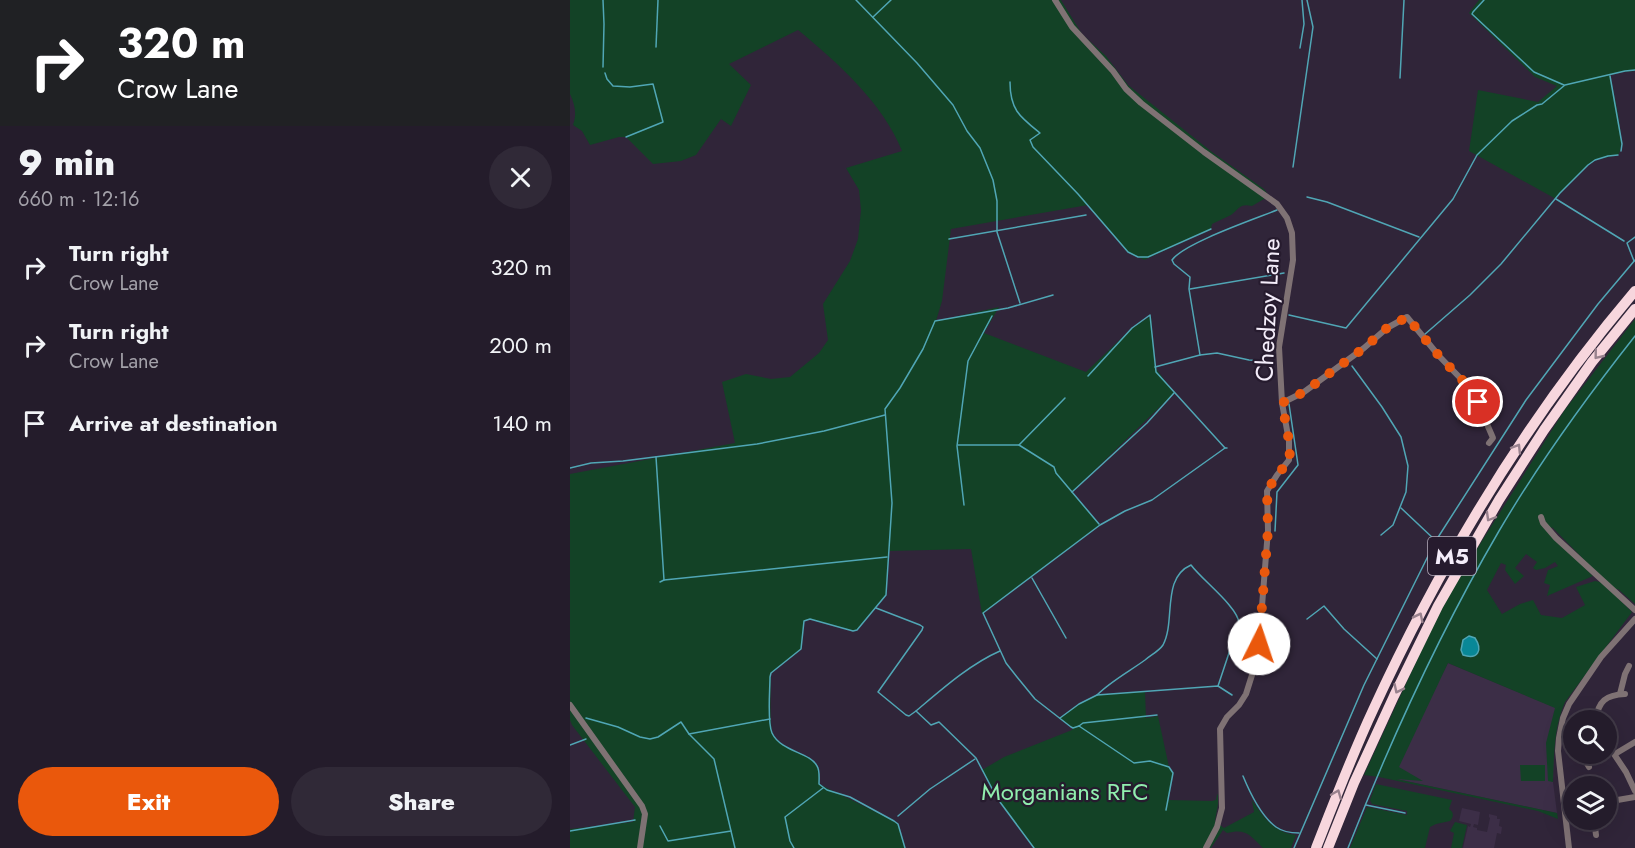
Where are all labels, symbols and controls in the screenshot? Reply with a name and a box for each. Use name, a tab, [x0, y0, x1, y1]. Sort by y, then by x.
text: 320 m	[117, 13, 245, 74]
icon: right	[18, 24, 96, 102]
text: Crow Lane	[117, 69, 238, 108]
text: 9 min	[18, 136, 115, 188]
button: close	[489, 146, 552, 209]
text: 660 m · 12:16	[18, 185, 140, 214]
text: Turn right	[69, 237, 169, 269]
street label: Chedzoy Lane	[1246, 237, 1289, 383]
icon: right	[18, 251, 51, 284]
text: 320 m	[491, 251, 552, 283]
text: Crow Lane	[69, 269, 159, 298]
text: Turn right	[69, 315, 169, 347]
icon: right	[18, 329, 51, 362]
text: 200 m	[489, 329, 552, 361]
text: Crow Lane	[69, 347, 159, 376]
one-way arrow	[1595, 348, 1606, 359]
pin	[1452, 376, 1503, 427]
icon: arrive	[1461, 385, 1494, 418]
icon: arrive	[18, 407, 51, 440]
text: Arrive at destination	[69, 407, 278, 439]
text: 140 m	[492, 407, 552, 439]
one-way arrow	[1510, 444, 1522, 454]
one-way arrow	[1485, 511, 1497, 521]
road number: M5	[1428, 537, 1476, 575]
position arrow	[1227, 612, 1291, 676]
one-way arrow	[1411, 612, 1423, 623]
one-way arrow	[1393, 682, 1405, 693]
map controls	[1563, 710, 1617, 830]
button: search	[1563, 710, 1617, 764]
button: Exit	[18, 767, 279, 836]
button: Share	[291, 767, 552, 836]
park label: Morganians RFC	[981, 774, 1149, 809]
button: layers	[1563, 776, 1617, 830]
one-way arrow	[1330, 789, 1342, 800]

